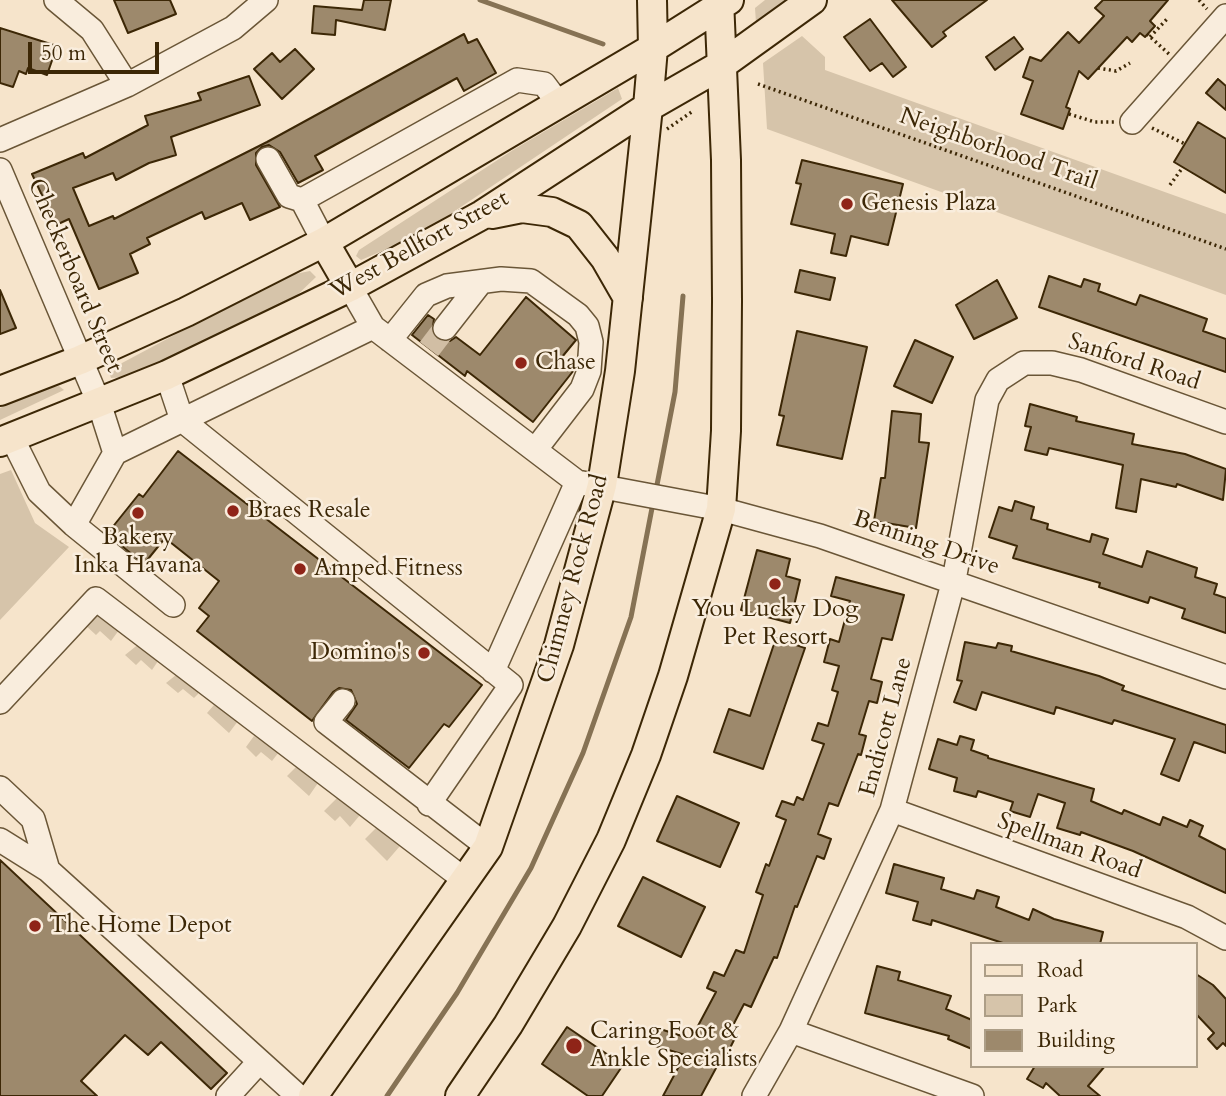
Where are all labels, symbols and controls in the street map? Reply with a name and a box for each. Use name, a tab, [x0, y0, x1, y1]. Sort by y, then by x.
scale bar	[32, 28, 163, 72]
text: 50 m	[41, 39, 86, 68]
street label: Neighborhood Trail	[895, 103, 1101, 197]
street label: Checkerboard Street	[20, 175, 128, 377]
street label: West Bellfort Street	[326, 185, 514, 307]
place label: Genesis Plaza	[861, 190, 996, 218]
marker: Genesis Plaza	[839, 196, 855, 212]
street label: Sanford Road	[1064, 328, 1204, 398]
place label: Chase	[535, 349, 596, 377]
marker: Chase	[513, 355, 529, 371]
street label: Chimney Rock Road	[532, 472, 616, 686]
place label: Braes Resale	[247, 497, 371, 525]
marker: Braes Resale	[225, 503, 241, 519]
marker: Bakery Inka Havana	[130, 505, 146, 521]
street label: Benning Drive	[849, 506, 1003, 582]
place label: Bakery Inka Havana	[74, 524, 202, 580]
place label: Amped Fitness	[314, 555, 463, 583]
marker: Amped Fitness	[292, 561, 308, 577]
marker: You Lucky Dog Pet Resort	[767, 576, 783, 592]
place label: You Lucky Dog Pet Resort	[691, 596, 859, 652]
place label: Domino's	[310, 639, 410, 667]
marker: Domino's	[416, 645, 432, 661]
street label: Endicott Lane	[855, 654, 919, 800]
street label: Spellman Road	[993, 808, 1145, 886]
place label: The Home Depot	[49, 912, 232, 940]
marker: The Home Depot	[27, 918, 43, 934]
legend	[970, 942, 1198, 1068]
text: Road	[1037, 956, 1083, 985]
text: Park	[1037, 991, 1077, 1020]
place label: Caring Foot & Ankle Specialists	[590, 1018, 757, 1074]
text: Building	[1037, 1026, 1115, 1055]
marker: Caring Foot & Ankle Specialists	[564, 1036, 584, 1056]

